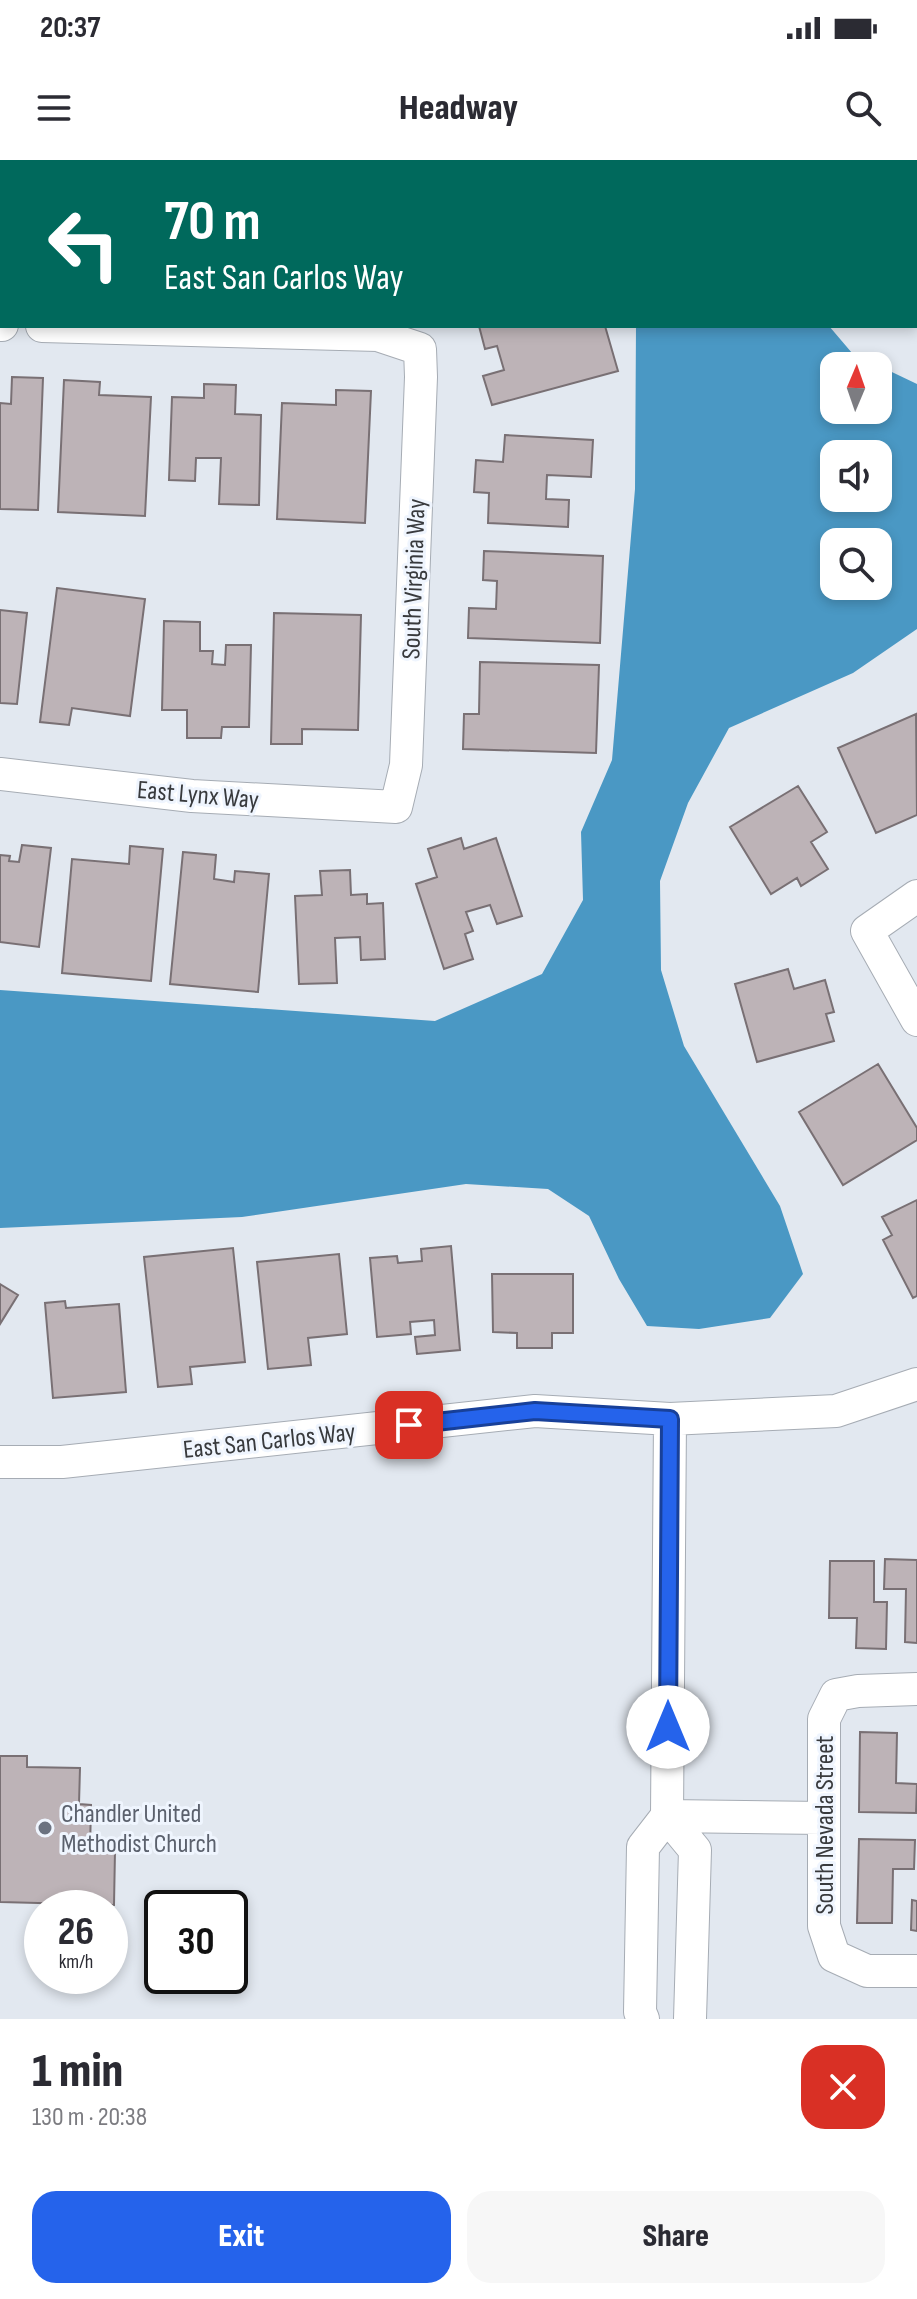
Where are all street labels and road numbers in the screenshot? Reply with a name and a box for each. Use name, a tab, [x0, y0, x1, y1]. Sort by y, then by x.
street label: South Virginia Way	[396, 498, 433, 660]
street label: East Lynx Way	[136, 775, 260, 816]
street label: East San Carlos Way	[182, 1417, 357, 1466]
street label: South Nevada Street	[810, 1735, 841, 1915]

